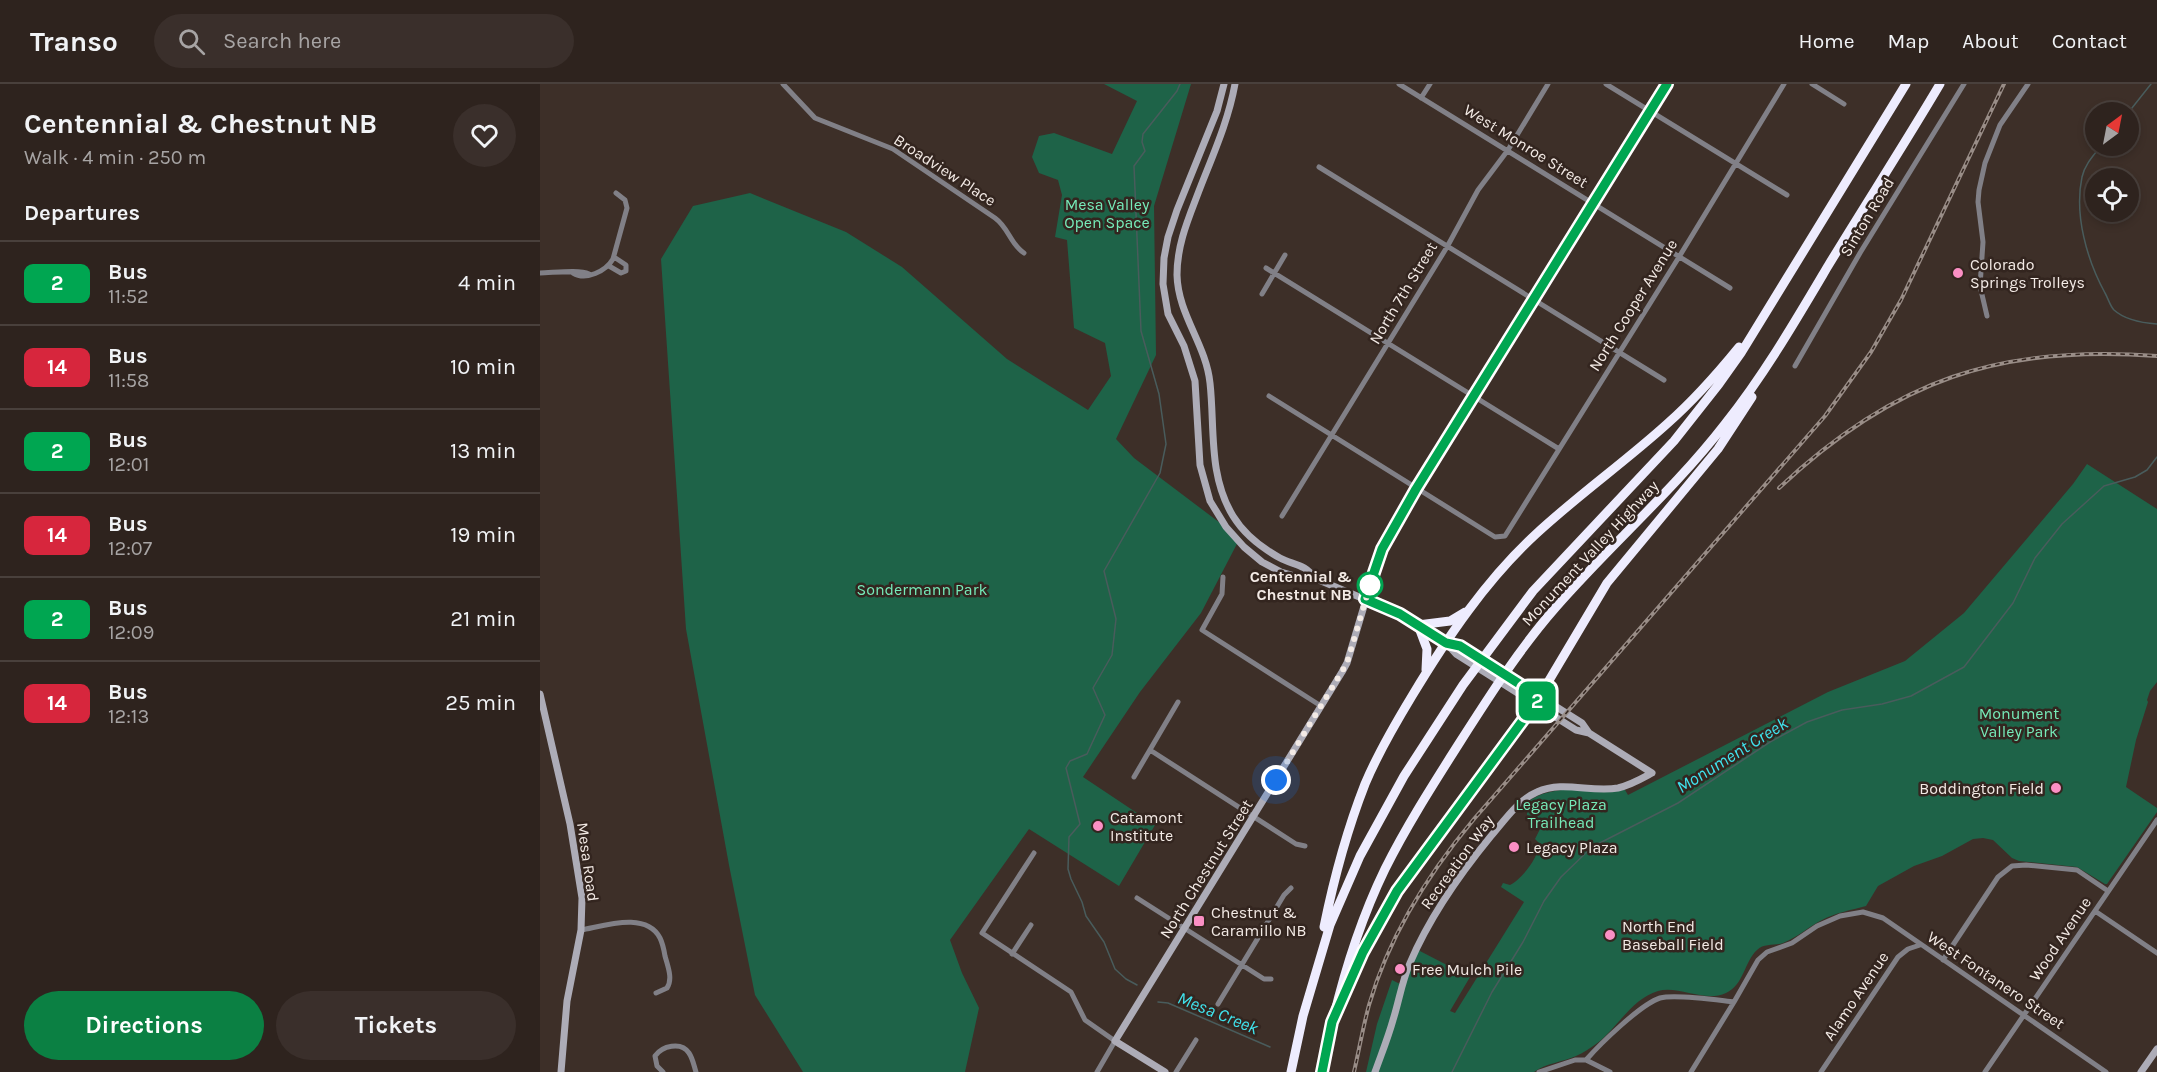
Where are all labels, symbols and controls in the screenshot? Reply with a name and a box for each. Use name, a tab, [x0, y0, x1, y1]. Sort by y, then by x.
search box	[154, 14, 574, 68]
text: Transo	[30, 25, 118, 58]
icon: search	[175, 25, 208, 58]
text: Search here	[223, 28, 341, 54]
text: Home	[1799, 29, 1855, 53]
text: Map	[1888, 29, 1929, 53]
text: About	[1962, 29, 2019, 53]
text: Contact	[2052, 29, 2127, 53]
street label: West Monroe Street	[1460, 100, 1592, 192]
north arrow	[2085, 102, 2139, 156]
map controls	[2085, 102, 2139, 222]
button: heart	[453, 104, 516, 167]
text: Centennial & Chestnut NB	[24, 107, 377, 140]
street label: Broadview Place	[890, 130, 1000, 210]
text: Walk · 4 min · 250 m	[24, 146, 206, 169]
button: locate	[2085, 168, 2139, 222]
street label: Sinton Road	[1836, 174, 1898, 260]
park label: Mesa Valley Open Space	[1064, 195, 1150, 232]
text: Departures	[24, 200, 140, 226]
street label: North Cooper Avenue	[1585, 235, 1681, 375]
street label: North 7th Street	[1365, 238, 1441, 348]
place label: Colorado Springs Trolleys	[1970, 255, 2085, 292]
text: Bus	[108, 259, 148, 285]
marker: Colorado Springs Trolleys	[1951, 266, 1965, 280]
text: 4 min	[458, 270, 516, 296]
text: 2	[51, 271, 63, 295]
text: 11:52	[108, 285, 149, 308]
text: Bus	[108, 343, 148, 369]
text: 10 min	[450, 354, 516, 380]
text: 14	[47, 355, 67, 379]
text: 11:58	[108, 369, 149, 392]
text: Bus	[108, 427, 148, 453]
text: 13 min	[450, 438, 516, 464]
text: 2	[51, 439, 63, 463]
text: 12:01	[108, 453, 149, 476]
street label: Monument Valley Highway	[1518, 476, 1663, 630]
text: Bus	[108, 511, 148, 537]
text: 19 min	[450, 522, 516, 548]
text: 14	[47, 523, 67, 547]
text: 12:07	[108, 537, 152, 560]
place label: Centennial & Chestnut NB	[1250, 567, 1352, 604]
marker: Centennial & Chestnut NB	[1357, 572, 1383, 598]
park label: Sondermann Park	[857, 580, 987, 599]
text: Bus	[108, 595, 148, 621]
text: 21 min	[450, 606, 516, 632]
text: 2	[51, 607, 63, 631]
text: 12:09	[108, 621, 154, 644]
text: Bus	[108, 679, 148, 705]
line badge: 2	[1518, 682, 1556, 720]
text: 2	[1531, 689, 1543, 713]
text: 25 min	[445, 690, 516, 716]
text: 14	[47, 691, 67, 715]
park label: Monument Valley Park	[1979, 704, 2059, 741]
text: 12:13	[108, 705, 149, 728]
water label: Monument Creek	[1672, 712, 1793, 798]
your location	[1261, 765, 1291, 795]
place label: Boddington Field	[1919, 779, 2044, 798]
marker: Boddington Field	[2049, 781, 2063, 795]
park label: Legacy Plaza Trailhead	[1515, 795, 1607, 832]
street label: North Chestnut Street	[1156, 796, 1256, 942]
place label: Catamont Institute	[1110, 808, 1183, 845]
street label: Recreation Way	[1416, 811, 1498, 913]
marker: Catamont Institute	[1091, 819, 1105, 833]
street label: Mesa Road	[573, 821, 603, 903]
place label: Legacy Plaza	[1526, 838, 1618, 857]
marker: Legacy Plaza	[1507, 840, 1521, 854]
street label: Wood Avenue	[2025, 893, 2095, 985]
place label: Chestnut & Caramillo NB	[1211, 903, 1306, 940]
marker: Chestnut & Caramillo NB	[1192, 914, 1206, 928]
place label: North End Baseball Field	[1622, 917, 1724, 954]
street label: West Fontanero Street	[1924, 927, 2068, 1033]
marker: North End Baseball Field	[1603, 928, 1617, 942]
street label: Alamo Avenue	[1819, 948, 1893, 1044]
place label: Free Mulch Pile	[1412, 960, 1522, 979]
marker: Free Mulch Pile	[1393, 962, 1407, 976]
water label: Mesa Creek	[1174, 987, 1263, 1040]
button: Directions	[24, 991, 264, 1060]
button: Tickets	[276, 991, 516, 1060]

